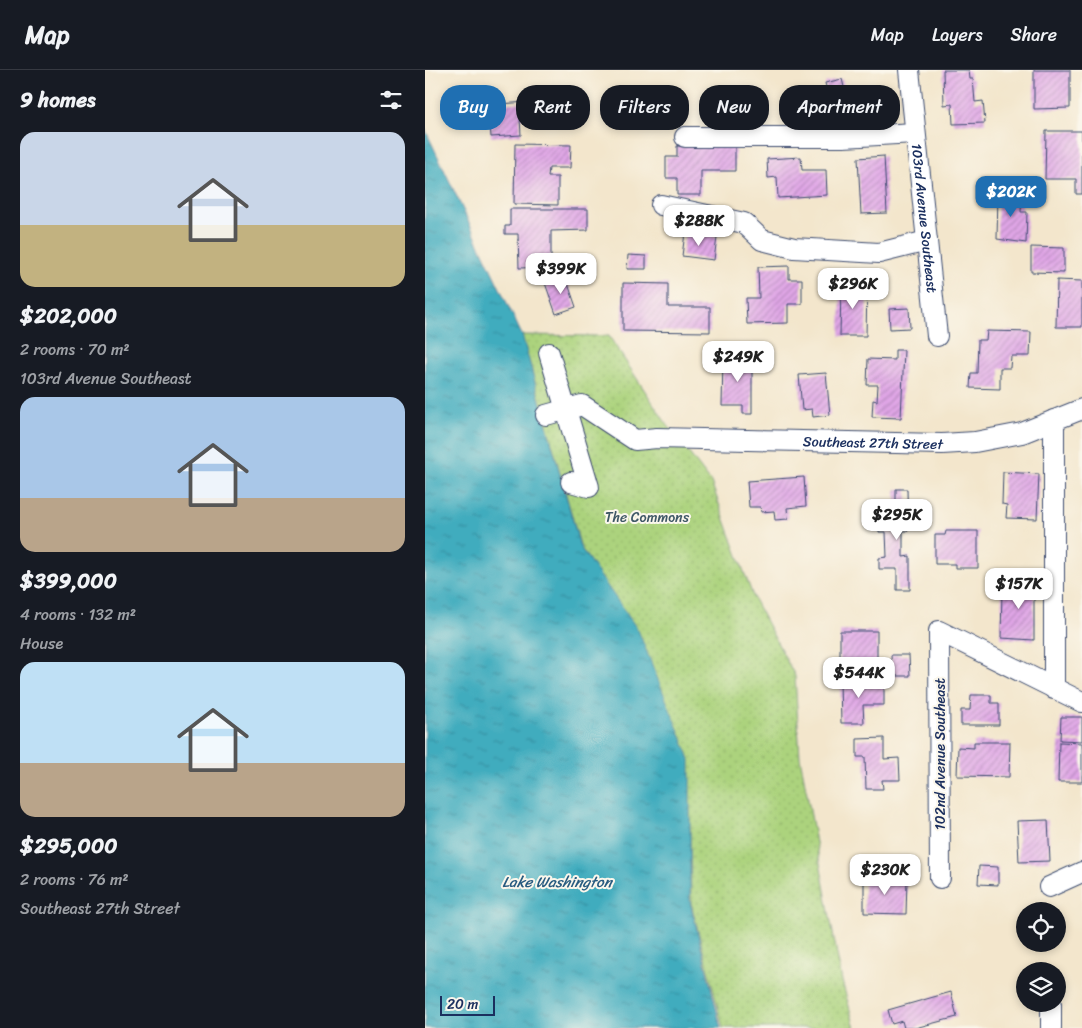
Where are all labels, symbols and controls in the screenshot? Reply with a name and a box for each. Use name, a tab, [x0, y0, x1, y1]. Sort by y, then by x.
text: Map	[25, 14, 69, 56]
text: Map	[871, 19, 904, 51]
text: Layers	[932, 19, 983, 51]
text: Share	[1011, 19, 1057, 51]
text: 9 homes	[20, 81, 96, 119]
chip: Buy	[440, 85, 506, 130]
chip: Rent	[516, 85, 590, 130]
chip: Filters	[600, 85, 689, 130]
chip: New	[699, 85, 769, 130]
chip: Apartment	[779, 85, 900, 130]
icon: filters	[377, 86, 405, 114]
street label: 103rd Avenue Southeast	[904, 142, 945, 294]
icon: home	[168, 165, 258, 255]
pin: $202K	[976, 176, 1046, 218]
text: $202K	[986, 177, 1036, 206]
pin: $288K	[664, 204, 734, 247]
text: $288K	[674, 206, 724, 235]
pin: $399K	[526, 252, 596, 295]
text: $399K	[537, 254, 585, 283]
pin: $296K	[818, 268, 888, 310]
text: $296K	[829, 269, 877, 298]
text: $202,000	[20, 297, 117, 335]
text: 2 rooms · 70 m²	[20, 335, 130, 364]
pin: $249K	[703, 340, 773, 383]
text: $249K	[713, 342, 763, 371]
text: 103rd Avenue Southeast	[20, 364, 192, 393]
street label: Southeast 27th Street	[803, 429, 945, 457]
icon: home	[168, 430, 258, 520]
pin: $295K	[862, 498, 932, 541]
text: $295K	[872, 500, 922, 529]
park label: The Commons	[605, 505, 690, 530]
text: $399,000	[20, 562, 117, 600]
pin: $157K	[984, 568, 1054, 610]
text: $157K	[996, 569, 1042, 598]
text: 4 rooms · 132 m²	[20, 600, 136, 629]
text: House	[20, 629, 63, 658]
pin: $544K	[824, 656, 894, 699]
text: $544K	[834, 658, 884, 687]
street label: 102nd Avenue Southeast	[928, 678, 953, 830]
icon: home	[168, 695, 258, 785]
text: $295,000	[20, 827, 117, 865]
pin: $230K	[850, 854, 920, 896]
text: $230K	[861, 855, 909, 884]
text: 2 rooms · 76 m²	[20, 865, 129, 894]
water label: Lake Washington	[502, 869, 614, 895]
text: Southeast 27th Street	[20, 894, 180, 923]
map controls	[1016, 902, 1066, 1012]
button: locate	[1016, 902, 1066, 952]
button: layers	[1016, 962, 1066, 1012]
text: 20 m	[447, 992, 478, 1017]
scale bar	[440, 993, 495, 1016]

